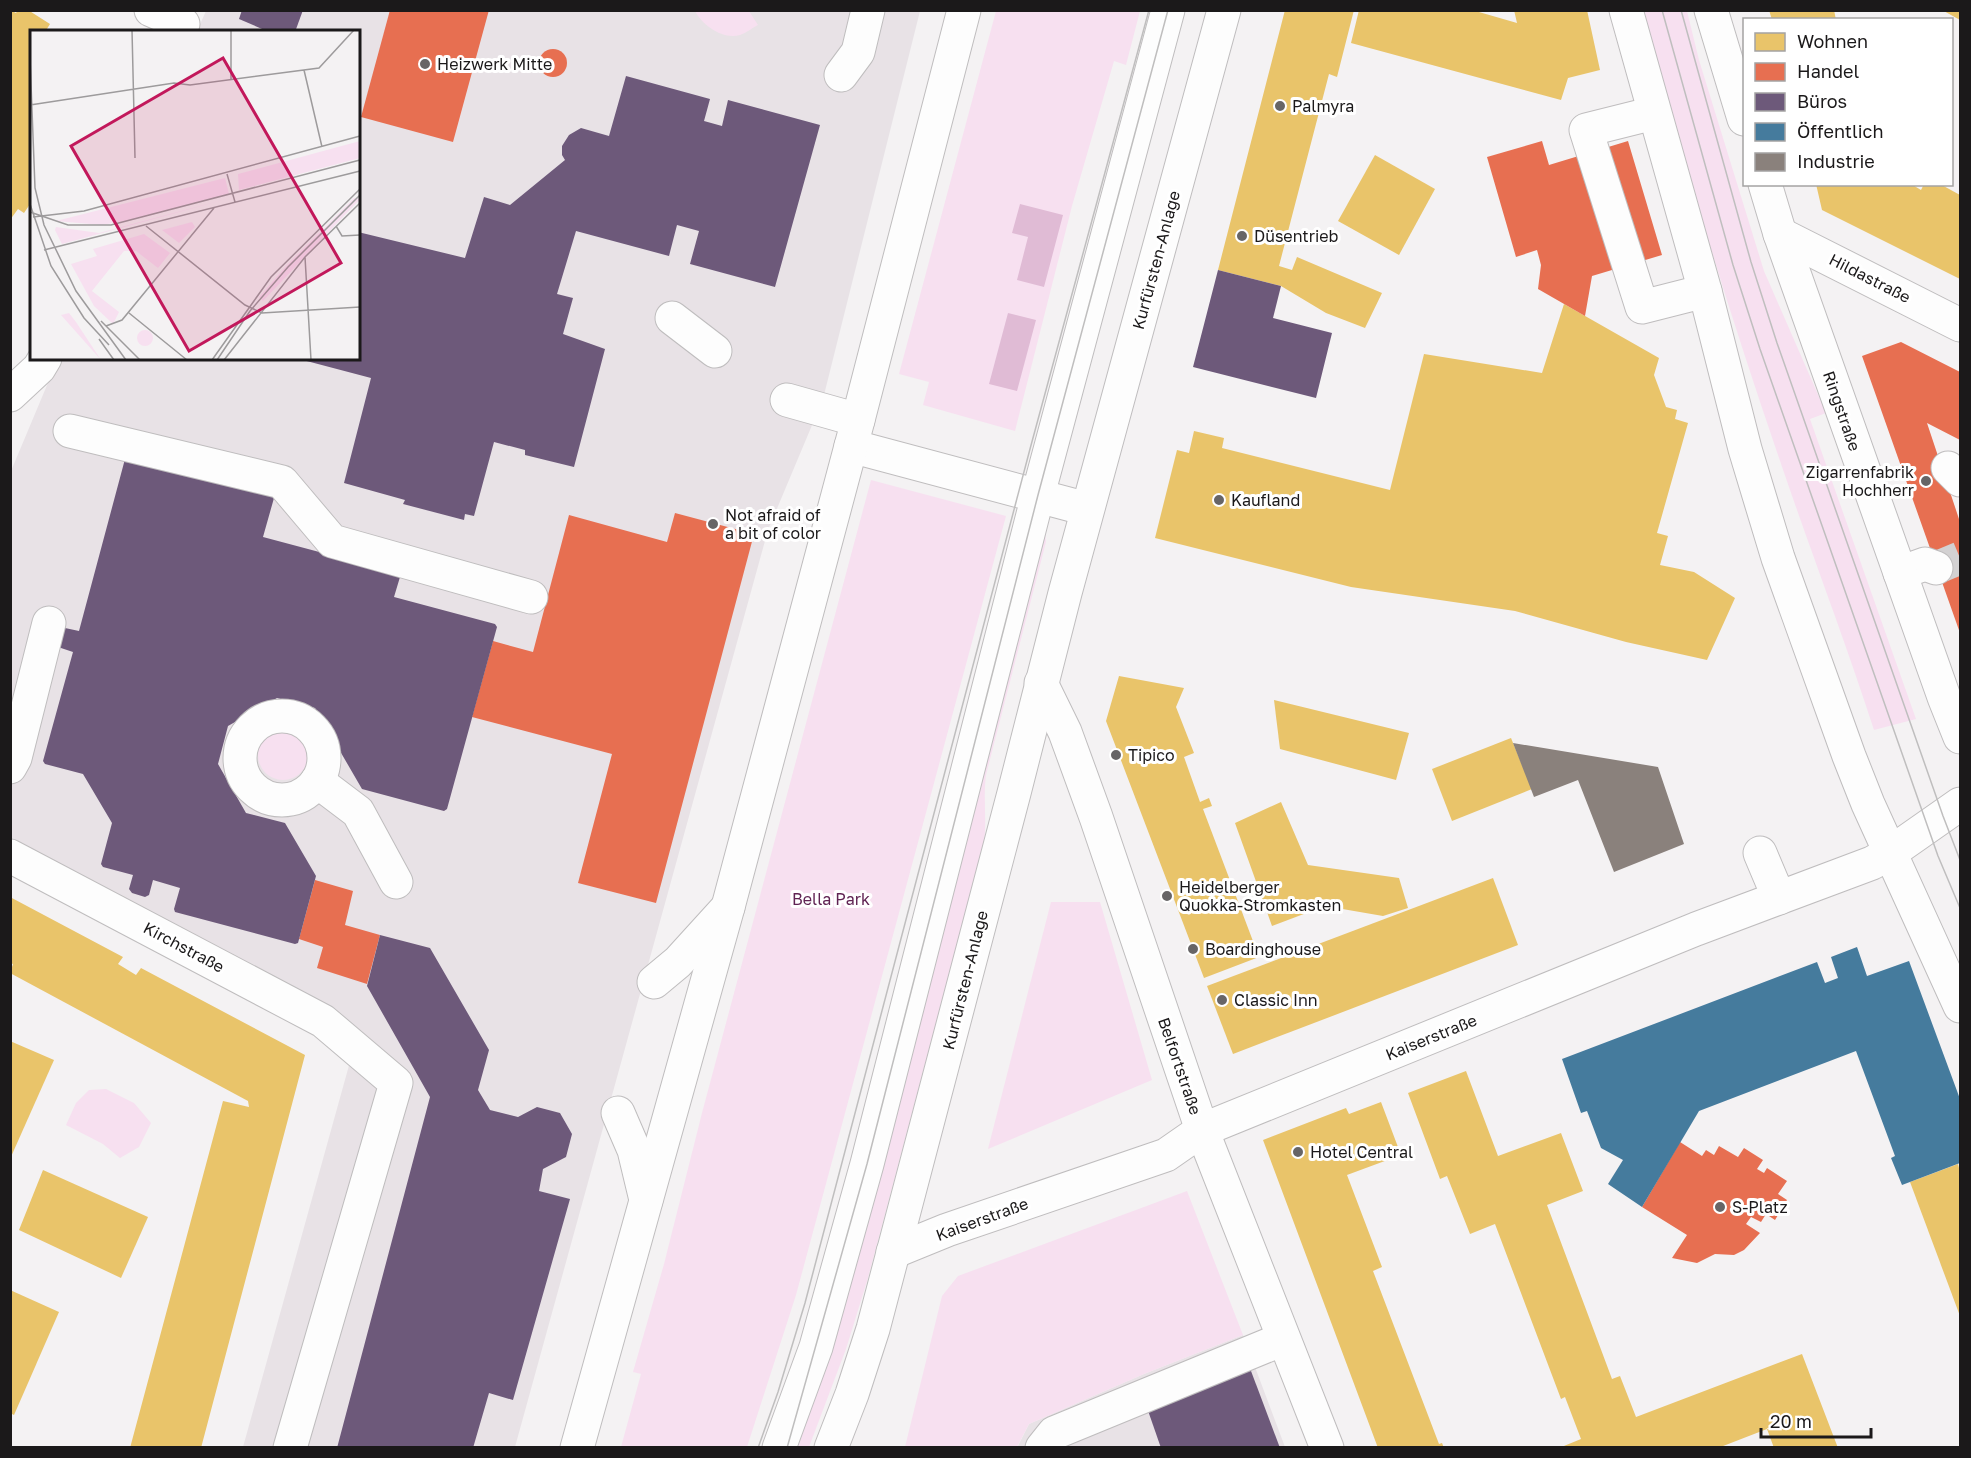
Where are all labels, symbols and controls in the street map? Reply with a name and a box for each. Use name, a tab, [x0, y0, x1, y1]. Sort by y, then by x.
legend	[1743, 18, 1953, 186]
inset map	[30, 30, 360, 360]
text: Wohnen	[1797, 30, 1868, 52]
place label: Heizwerk Mitte	[437, 54, 552, 74]
marker: Heizwerk Mitte	[418, 57, 432, 71]
text: Handel	[1797, 60, 1859, 82]
text: Büros	[1797, 90, 1847, 112]
place label: Palmyra	[1292, 96, 1354, 116]
marker: Palmyra	[1273, 99, 1287, 113]
text: Öffentlich	[1797, 120, 1883, 142]
text: Industrie	[1797, 150, 1875, 172]
street label: Kurfürsten-Anlage	[1128, 189, 1184, 331]
place label: Düsentrieb	[1254, 226, 1339, 246]
marker: Düsentrieb	[1235, 229, 1249, 243]
street label: Hildastraße	[1826, 249, 1914, 307]
street label: Ringstraße	[1819, 368, 1865, 454]
place label: Zigarrenfabrik Hochherr	[1806, 462, 1914, 500]
marker: Zigarrenfabrik Hochherr	[1919, 474, 1933, 488]
place label: Kaufland	[1231, 490, 1300, 510]
marker: Kaufland	[1212, 493, 1226, 507]
place label: Not afraid of a bit of color	[725, 505, 821, 543]
marker: Not afraid of a bit of color	[706, 517, 720, 531]
place label: Tipico	[1128, 745, 1175, 765]
marker: Tipico	[1109, 748, 1123, 762]
place label: Heidelberger Quokka-Stromkasten	[1179, 877, 1341, 915]
park label: Bella Park	[792, 889, 870, 909]
marker: Heidelberger Quokka-Stromkasten	[1160, 889, 1174, 903]
street label: Kurfürsten-Anlage	[938, 908, 992, 1052]
street label: Kirchstraße	[140, 917, 228, 977]
place label: Boardinghouse	[1205, 939, 1321, 959]
marker: Boardinghouse	[1186, 942, 1200, 956]
place label: Classic Inn	[1234, 990, 1318, 1010]
marker: Classic Inn	[1215, 993, 1229, 1007]
street label: Kaiserstraße	[1382, 1010, 1480, 1064]
street label: Belfortstraße	[1154, 1015, 1206, 1117]
place label: Hotel Central	[1310, 1142, 1413, 1162]
marker: Hotel Central	[1291, 1145, 1305, 1159]
street label: Kaiserstraße	[933, 1193, 1031, 1245]
place label: S-Platz	[1732, 1197, 1788, 1217]
marker: S-Platz	[1713, 1200, 1727, 1214]
scale bar	[1761, 1401, 1870, 1439]
text: 20 m	[1770, 1410, 1812, 1432]

